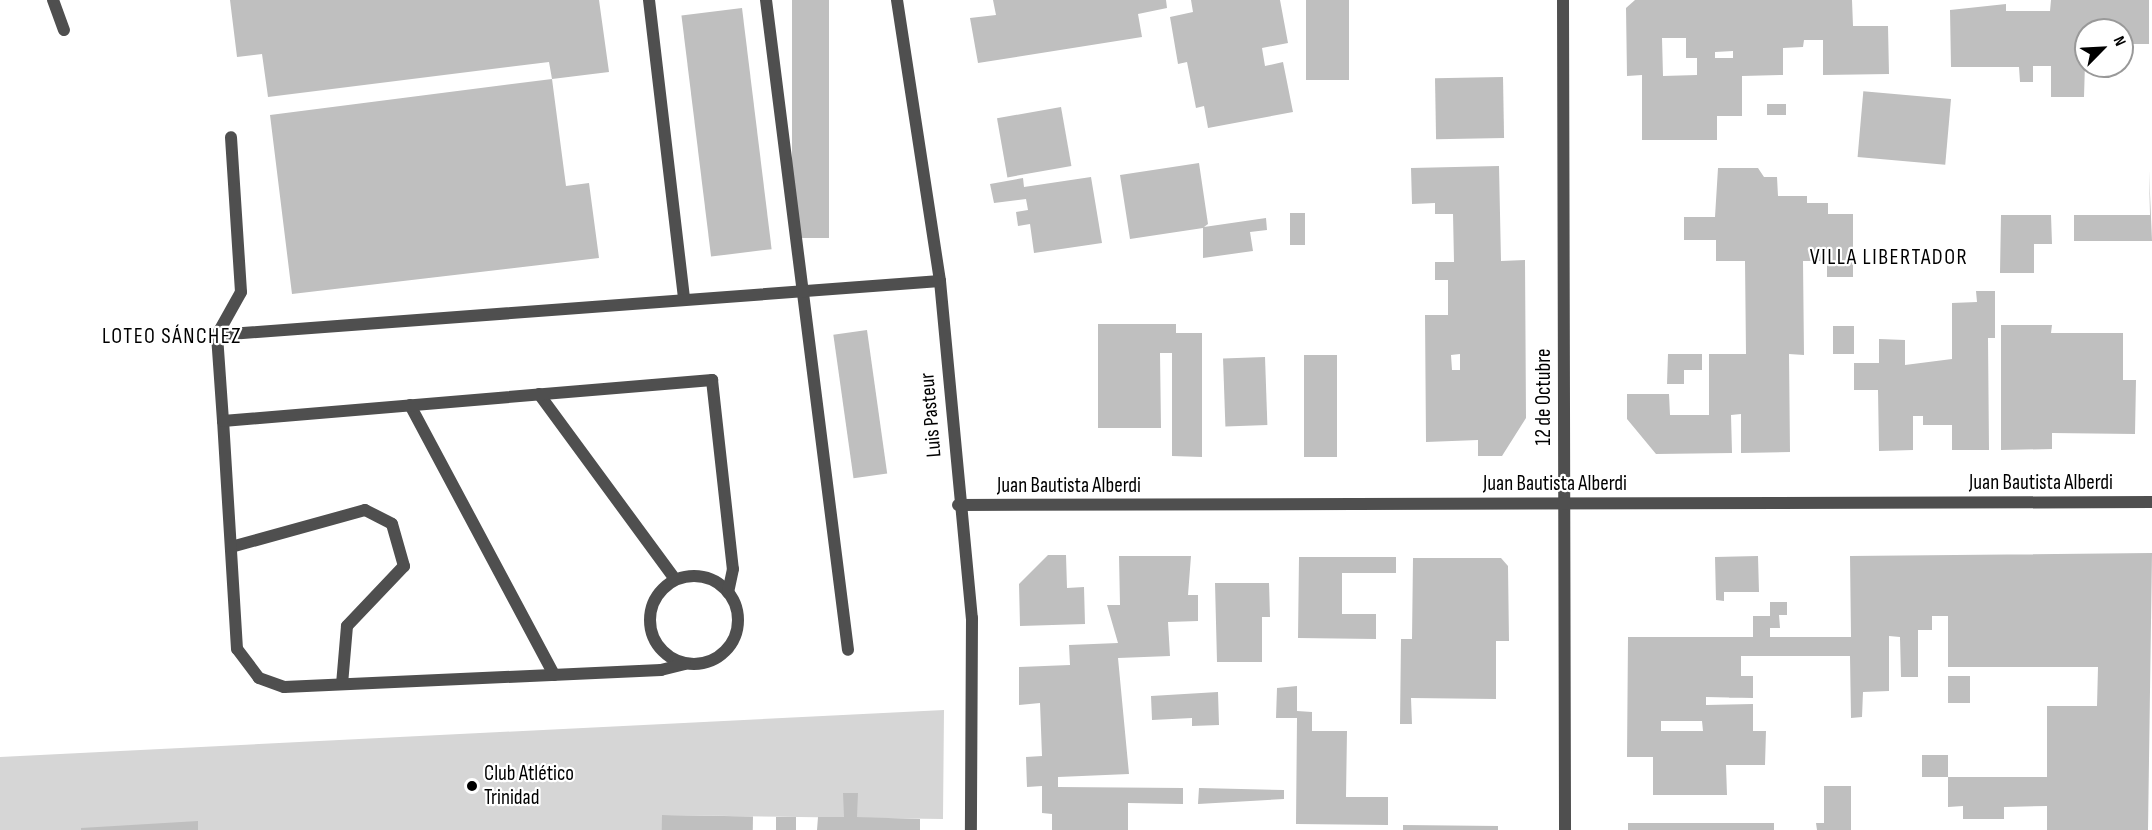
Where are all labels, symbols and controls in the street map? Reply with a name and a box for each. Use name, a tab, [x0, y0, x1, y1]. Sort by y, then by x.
north arrow	[2074, 18, 2134, 78]
text: N	[2109, 34, 2129, 49]
district label: VILLA LIBERTADOR	[1810, 245, 1968, 271]
district label: LOTEO SÁNCHEZ	[102, 324, 242, 350]
street label: 12 de Octubre	[1531, 349, 1557, 445]
street label: Luis Pasteur	[915, 372, 947, 458]
street label: Juan Bautista Alberdi	[1969, 470, 2113, 496]
street label: Juan Bautista Alberdi	[1483, 471, 1627, 497]
street label: Juan Bautista Alberdi	[997, 473, 1141, 499]
place label: Club Atlético Trinidad	[484, 761, 574, 811]
marker: Club Atlético Trinidad	[465, 779, 479, 793]

